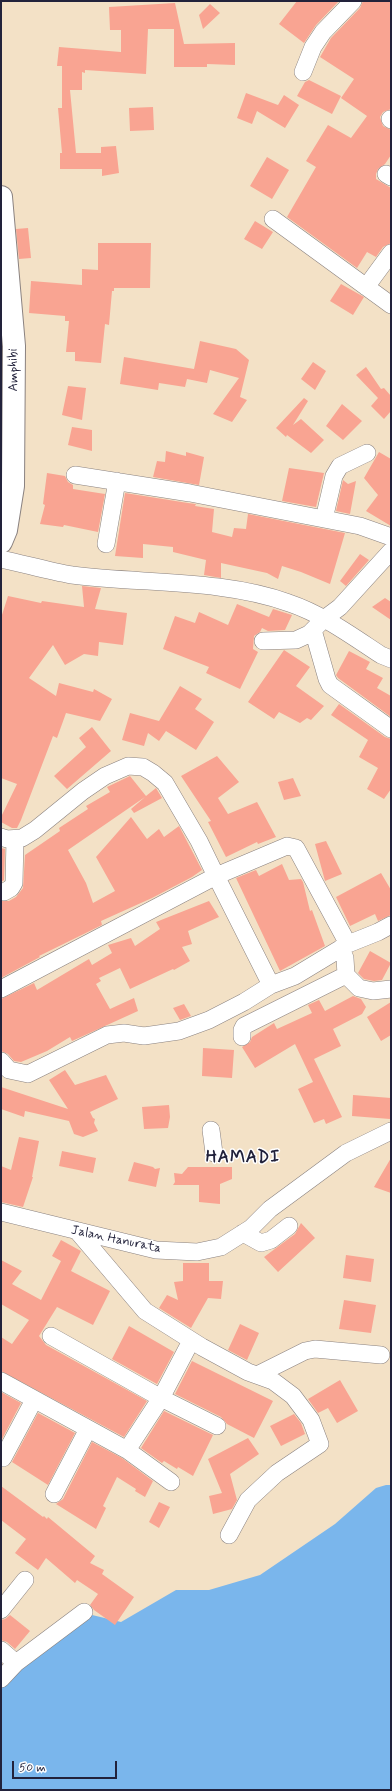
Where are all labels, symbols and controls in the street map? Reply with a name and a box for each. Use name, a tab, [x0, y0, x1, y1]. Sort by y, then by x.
street label: Amphibi	[6, 349, 22, 391]
district label: HAMADI	[207, 1148, 279, 1168]
street label: Jalan Hanurata	[69, 1223, 163, 1257]
scale bar	[14, 1753, 119, 1779]
text: 50 m	[19, 1760, 46, 1776]

